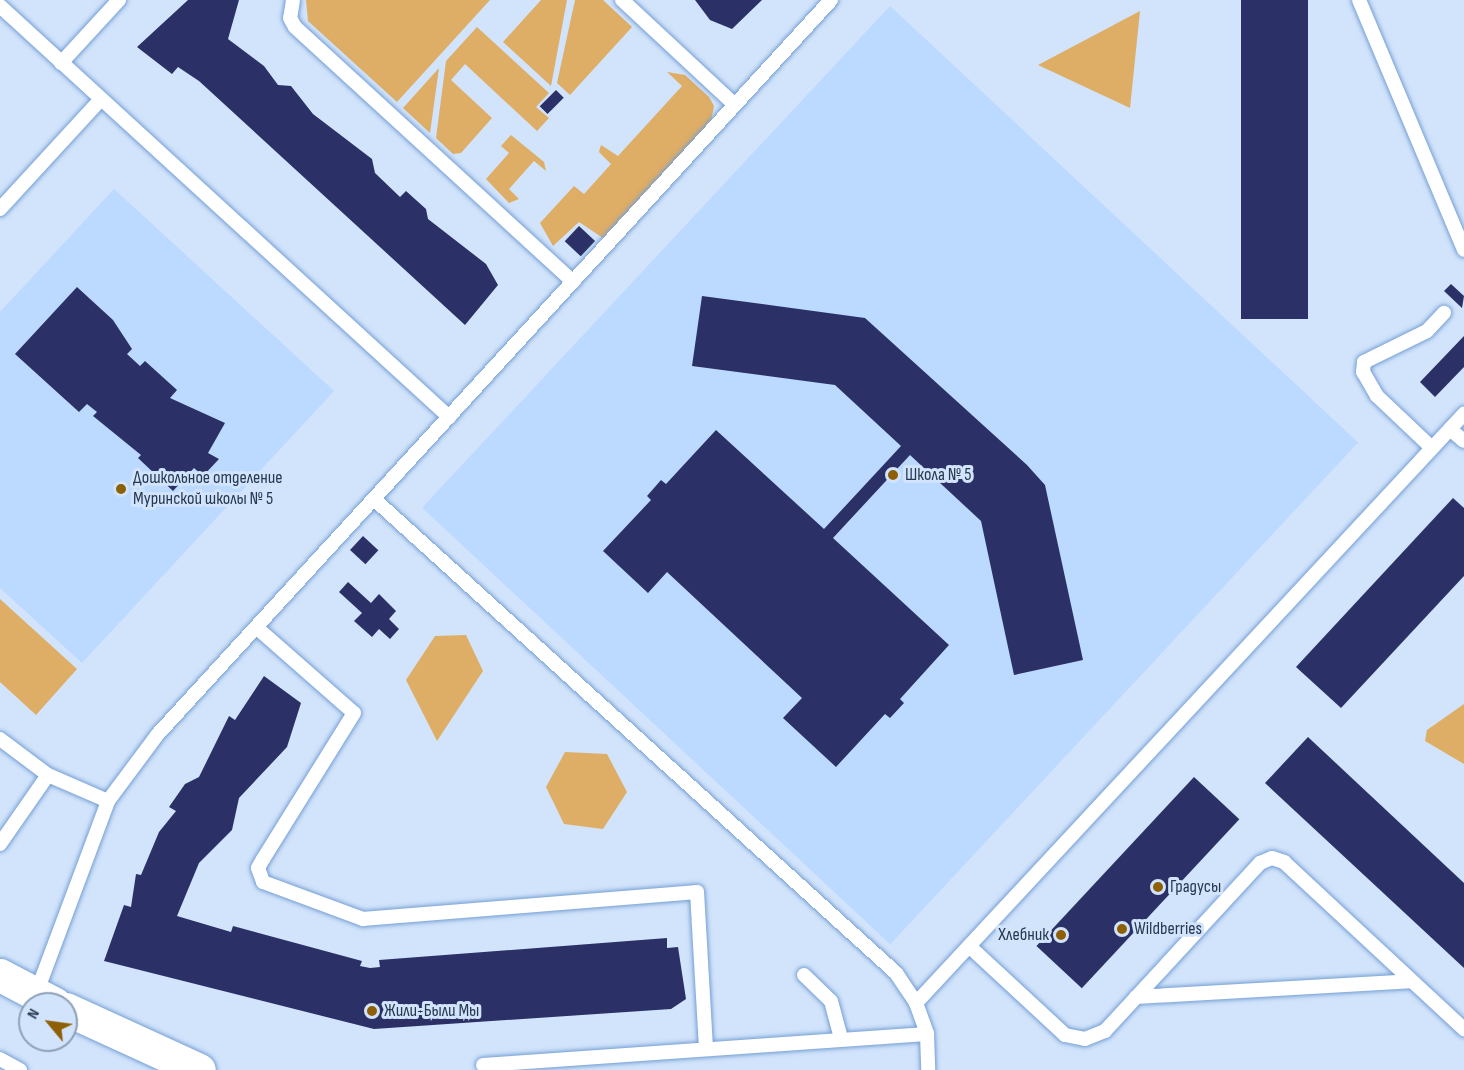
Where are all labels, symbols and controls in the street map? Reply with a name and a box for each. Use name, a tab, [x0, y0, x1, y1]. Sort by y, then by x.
place label: Школа № 5	[905, 464, 971, 486]
place label: Дошкольное отделение Муринской школы № 5	[133, 468, 283, 510]
marker: Школа № 5	[886, 468, 900, 482]
marker: Дошкольное отделение Муринской школы № 5	[114, 482, 128, 496]
place label: Градусы	[1170, 876, 1221, 898]
marker: Градусы	[1151, 880, 1165, 894]
place label: Wildberries	[1134, 918, 1202, 940]
marker: Wildberries	[1115, 922, 1129, 936]
place label: Хлебник	[998, 924, 1049, 946]
marker: Хлебник	[1054, 928, 1068, 942]
north arrow	[18, 992, 78, 1052]
place label: Жили-Были Мы	[384, 1000, 479, 1022]
marker: Жили-Были Мы	[365, 1004, 379, 1018]
text: N	[23, 1006, 44, 1022]

